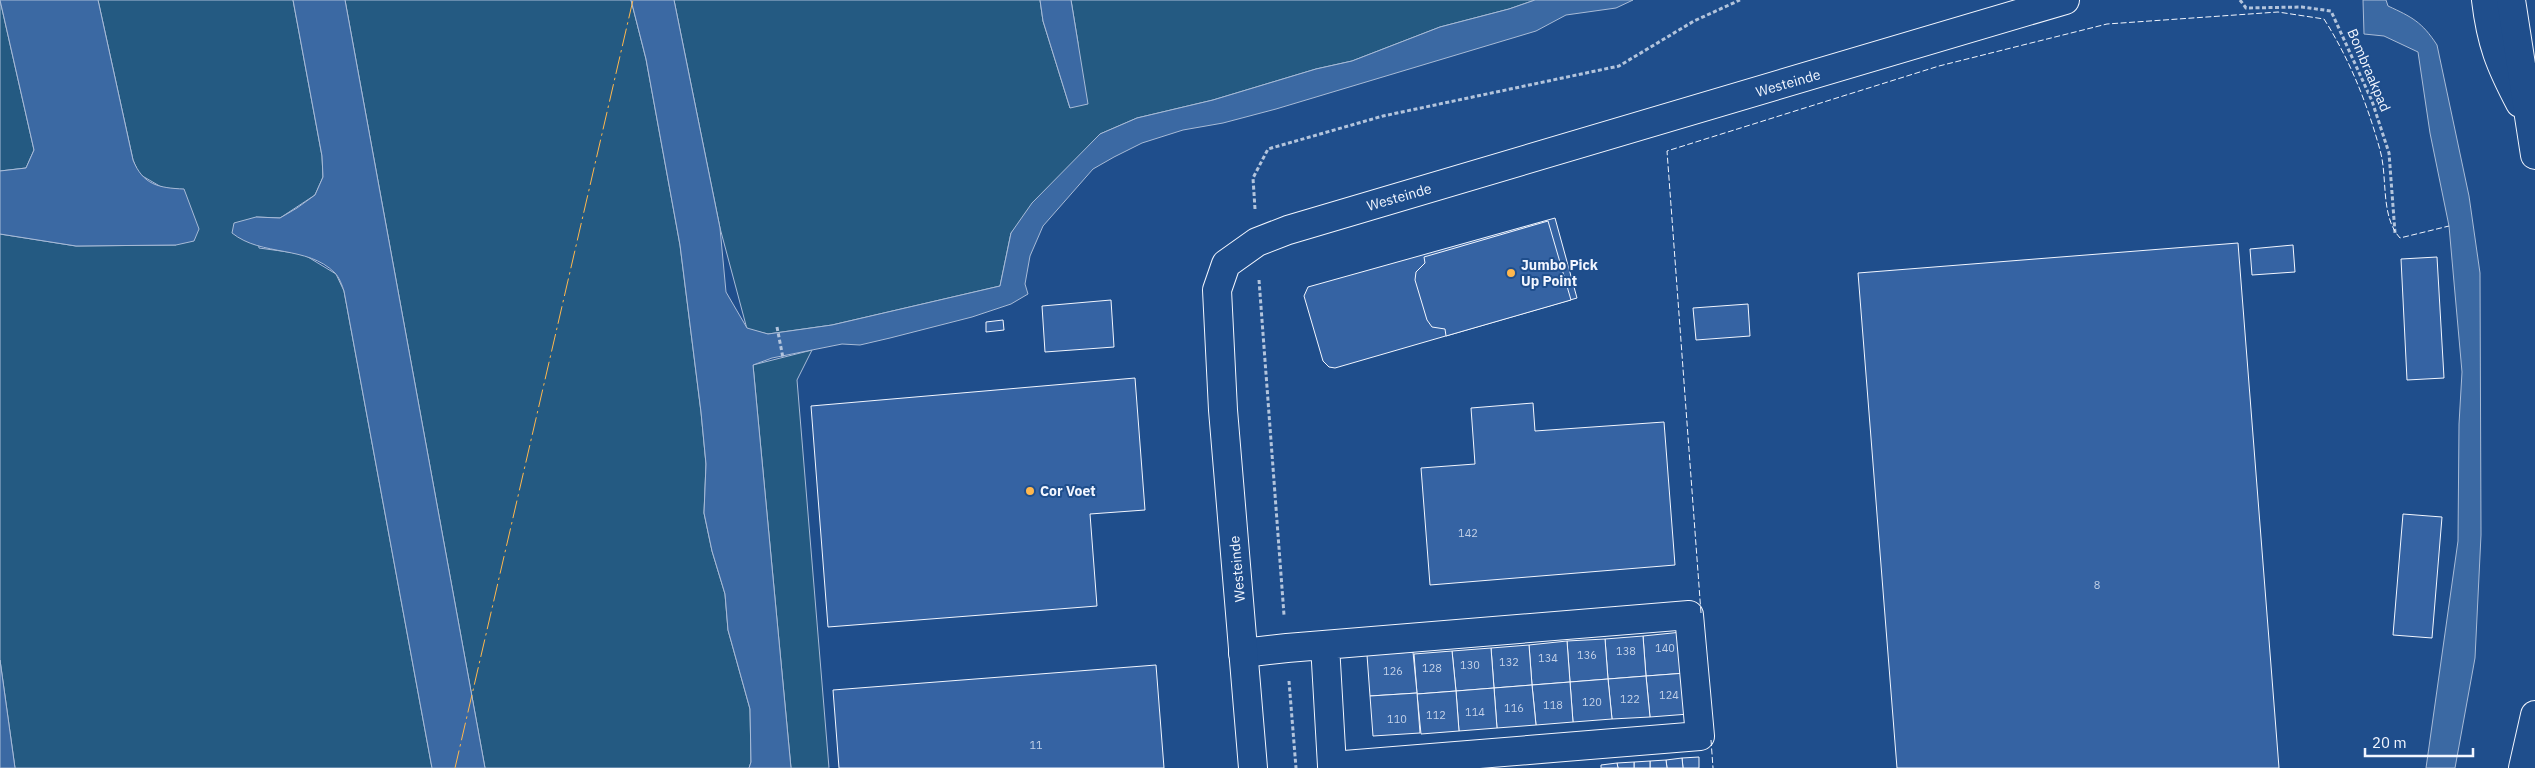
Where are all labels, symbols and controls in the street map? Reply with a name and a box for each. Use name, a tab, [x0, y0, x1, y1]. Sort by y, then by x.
street label: Bombraakpad	[2343, 26, 2395, 114]
street label: Westeinde	[1754, 65, 1823, 101]
street label: Westeinde	[1365, 179, 1434, 215]
place label: Jumbo Pick Up Point	[1521, 256, 1599, 290]
marker: Jumbo Pick Up Point	[1505, 267, 1517, 279]
place label: Cor Voet	[1040, 482, 1096, 500]
marker: Cor Voet	[1024, 485, 1036, 497]
house number: 142	[1458, 526, 1478, 540]
street label: Westeinde	[1225, 535, 1249, 603]
house number: 8	[2094, 578, 2100, 592]
house number: 140	[1655, 641, 1675, 655]
house number: 138	[1616, 644, 1636, 658]
house number: 136	[1577, 648, 1597, 662]
house number: 134	[1538, 651, 1558, 665]
house number: 132	[1499, 655, 1519, 669]
house number: 130	[1460, 658, 1480, 672]
house number: 128	[1422, 661, 1442, 675]
house number: 126	[1383, 664, 1403, 678]
house number: 124	[1659, 688, 1679, 702]
house number: 122	[1620, 692, 1640, 706]
house number: 120	[1582, 695, 1602, 709]
house number: 118	[1543, 698, 1563, 712]
house number: 116	[1504, 701, 1524, 715]
house number: 114	[1465, 705, 1485, 719]
house number: 112	[1426, 708, 1446, 722]
house number: 110	[1387, 712, 1407, 726]
scale bar	[2365, 726, 2472, 758]
text: 20 m	[2372, 733, 2407, 752]
house number: 11	[1029, 738, 1043, 752]

